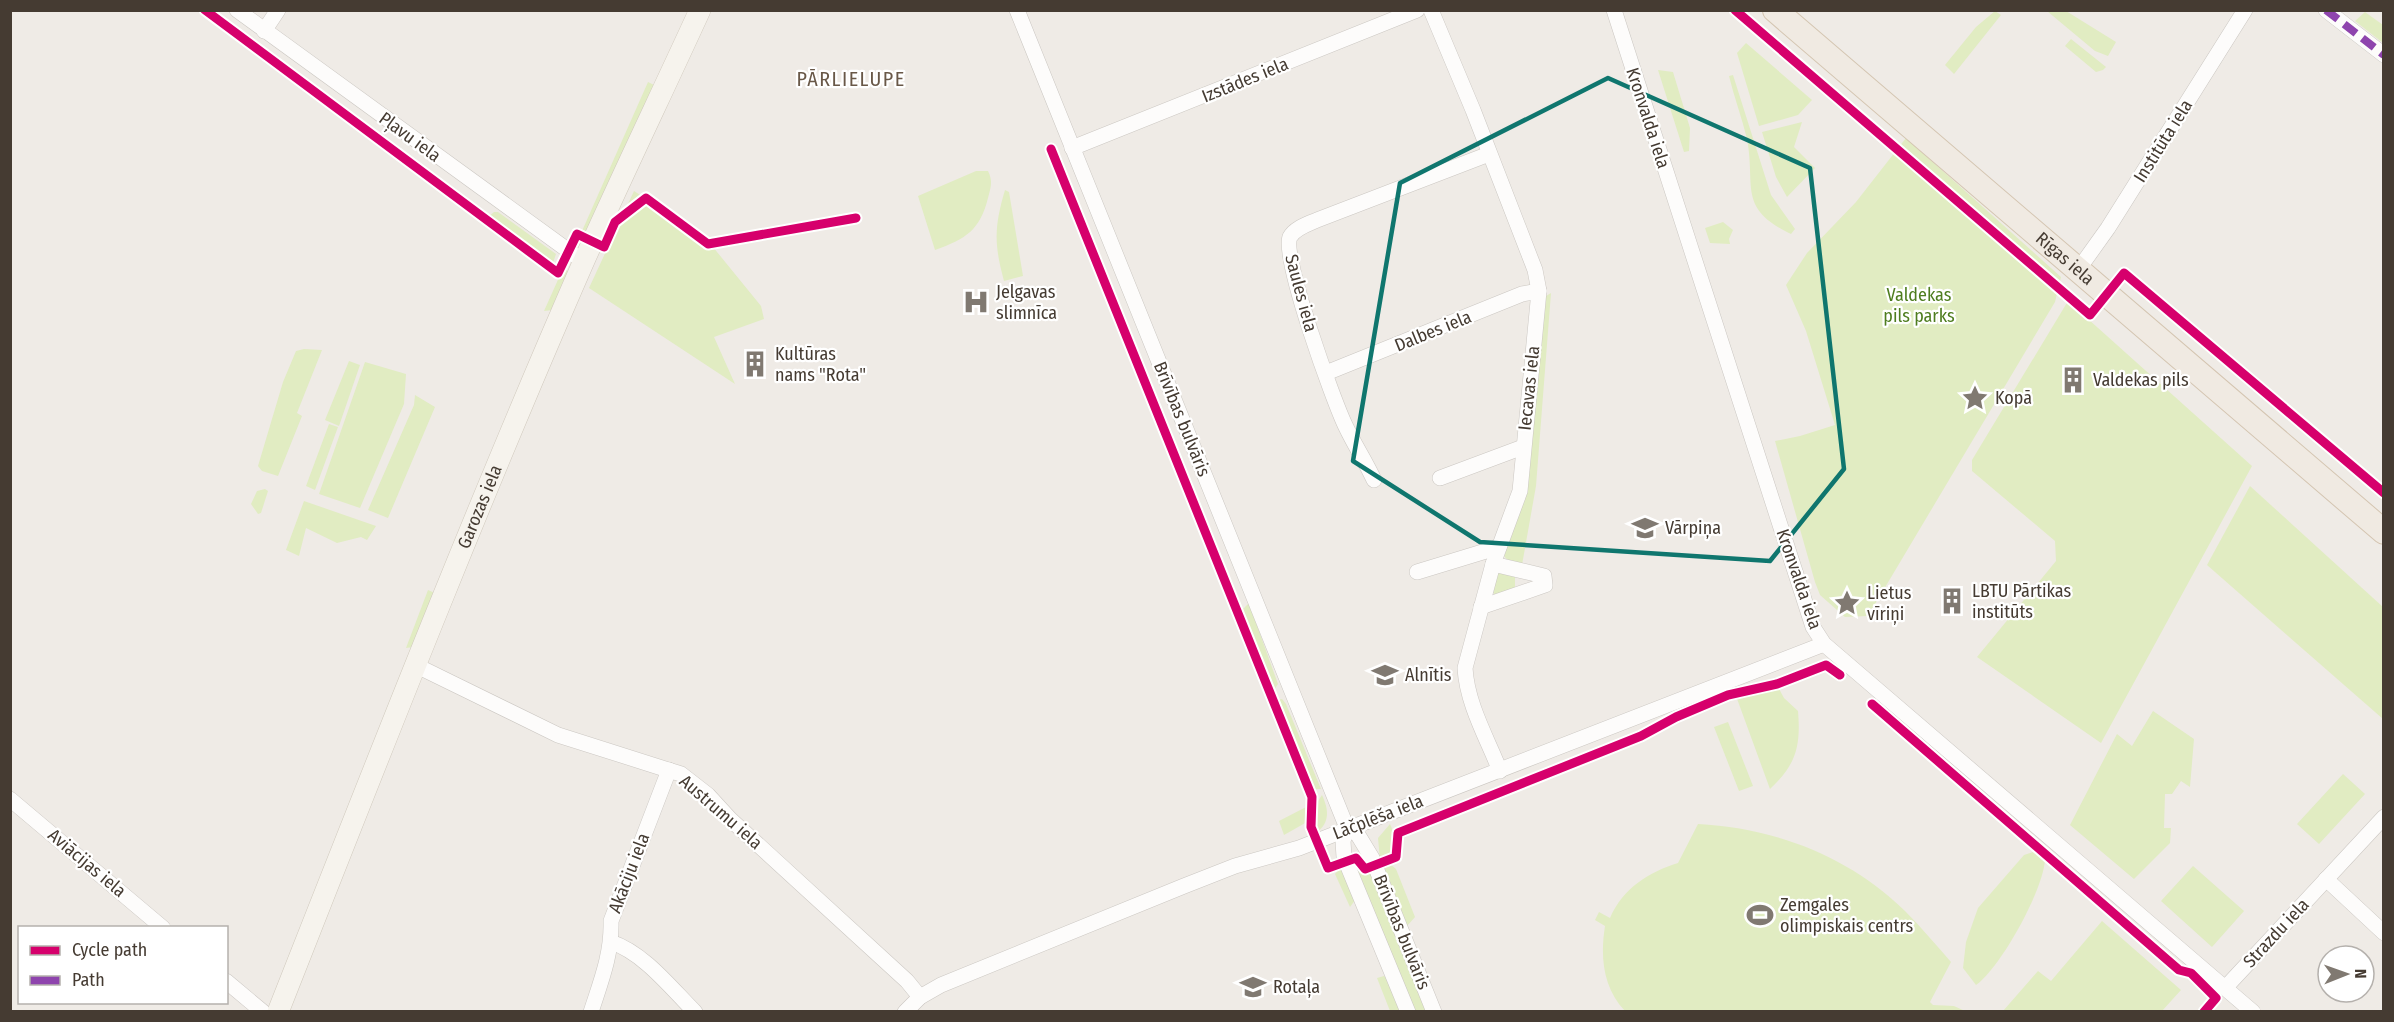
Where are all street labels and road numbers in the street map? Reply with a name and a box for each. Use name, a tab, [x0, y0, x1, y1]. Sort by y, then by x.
street label: Izstādes iela	[1199, 53, 1292, 107]
street label: Kronvalda iela	[1621, 65, 1675, 171]
street label: Institūta iela	[2129, 95, 2197, 186]
street label: Pļavu iela	[375, 107, 445, 167]
street label: Rīgas iela	[2031, 227, 2099, 290]
street label: Saules iela	[1280, 252, 1322, 334]
street label: Dalbes iela	[1391, 306, 1475, 356]
street label: Iecavas iela	[1514, 344, 1544, 431]
street label: Brīvības bulvāris	[1149, 358, 1215, 480]
street label: Garozas iela	[453, 461, 507, 552]
street label: Kronvalda iela	[1772, 526, 1827, 632]
street label: Austrumu iela	[675, 770, 767, 854]
street label: Lāčplēša iela	[1330, 790, 1426, 844]
street label: Aviācijas iela	[43, 824, 131, 902]
street label: Akāciju iela	[604, 830, 654, 916]
street label: Brīvības bulvāris	[1369, 871, 1435, 993]
street label: Strazdu iela	[2238, 894, 2314, 972]

